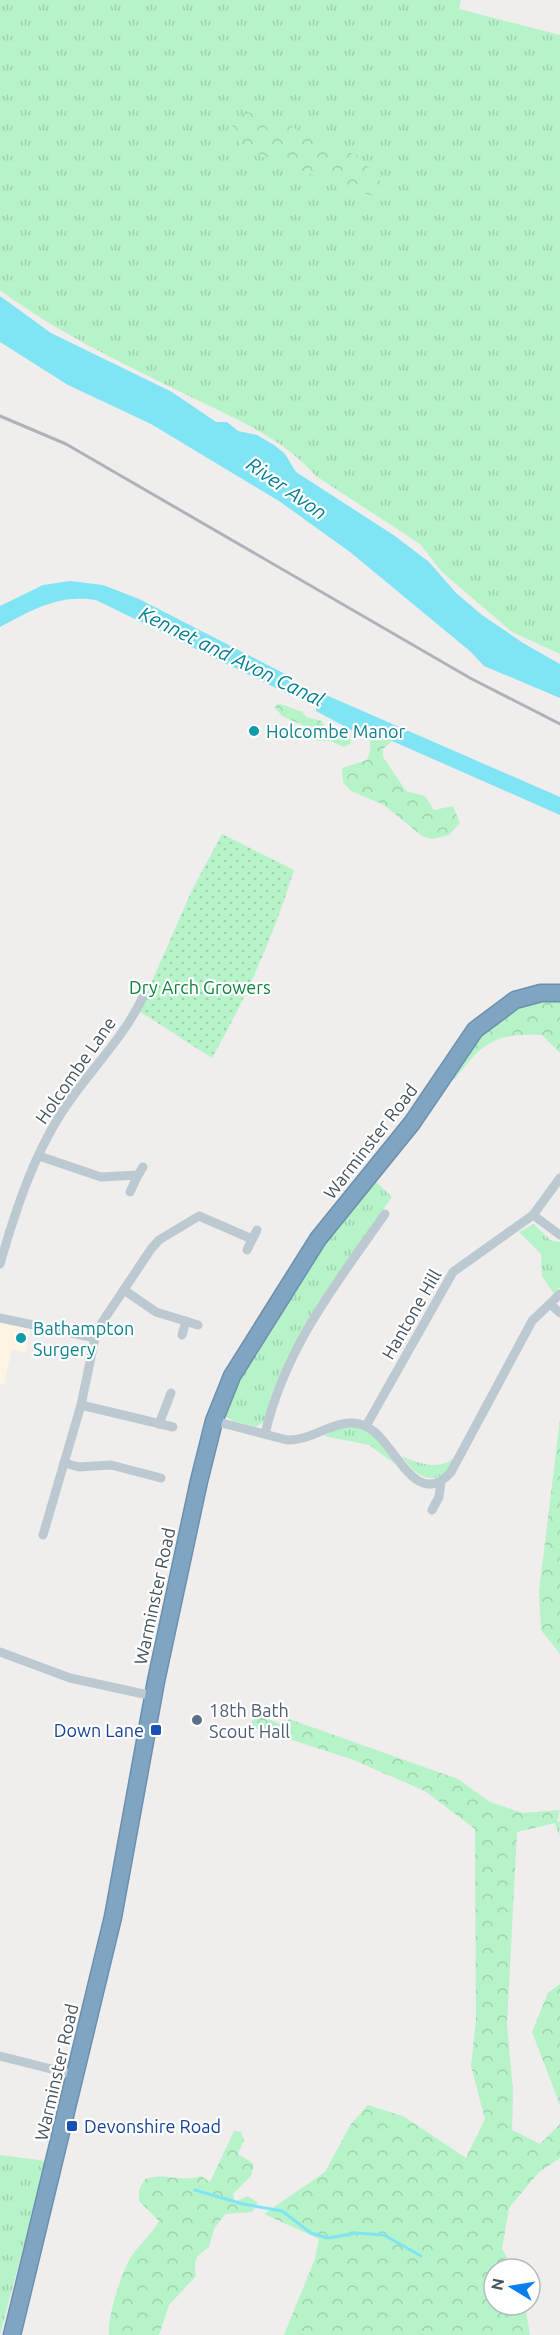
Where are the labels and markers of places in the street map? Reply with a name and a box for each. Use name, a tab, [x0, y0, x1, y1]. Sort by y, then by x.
place label: Holcombe Manor	[266, 721, 405, 741]
marker: Holcombe Manor	[247, 724, 261, 738]
place label: Bathampton Surgery	[33, 1318, 134, 1359]
marker: Bathampton Surgery	[14, 1331, 28, 1345]
place label: 18th Bath Scout Hall	[209, 1700, 290, 1741]
marker: 18th Bath Scout Hall	[190, 1713, 204, 1727]
place label: Down Lane	[54, 1720, 144, 1740]
marker: Down Lane	[149, 1723, 163, 1737]
place label: Devonshire Road	[84, 2116, 221, 2136]
marker: Devonshire Road	[65, 2119, 79, 2133]

